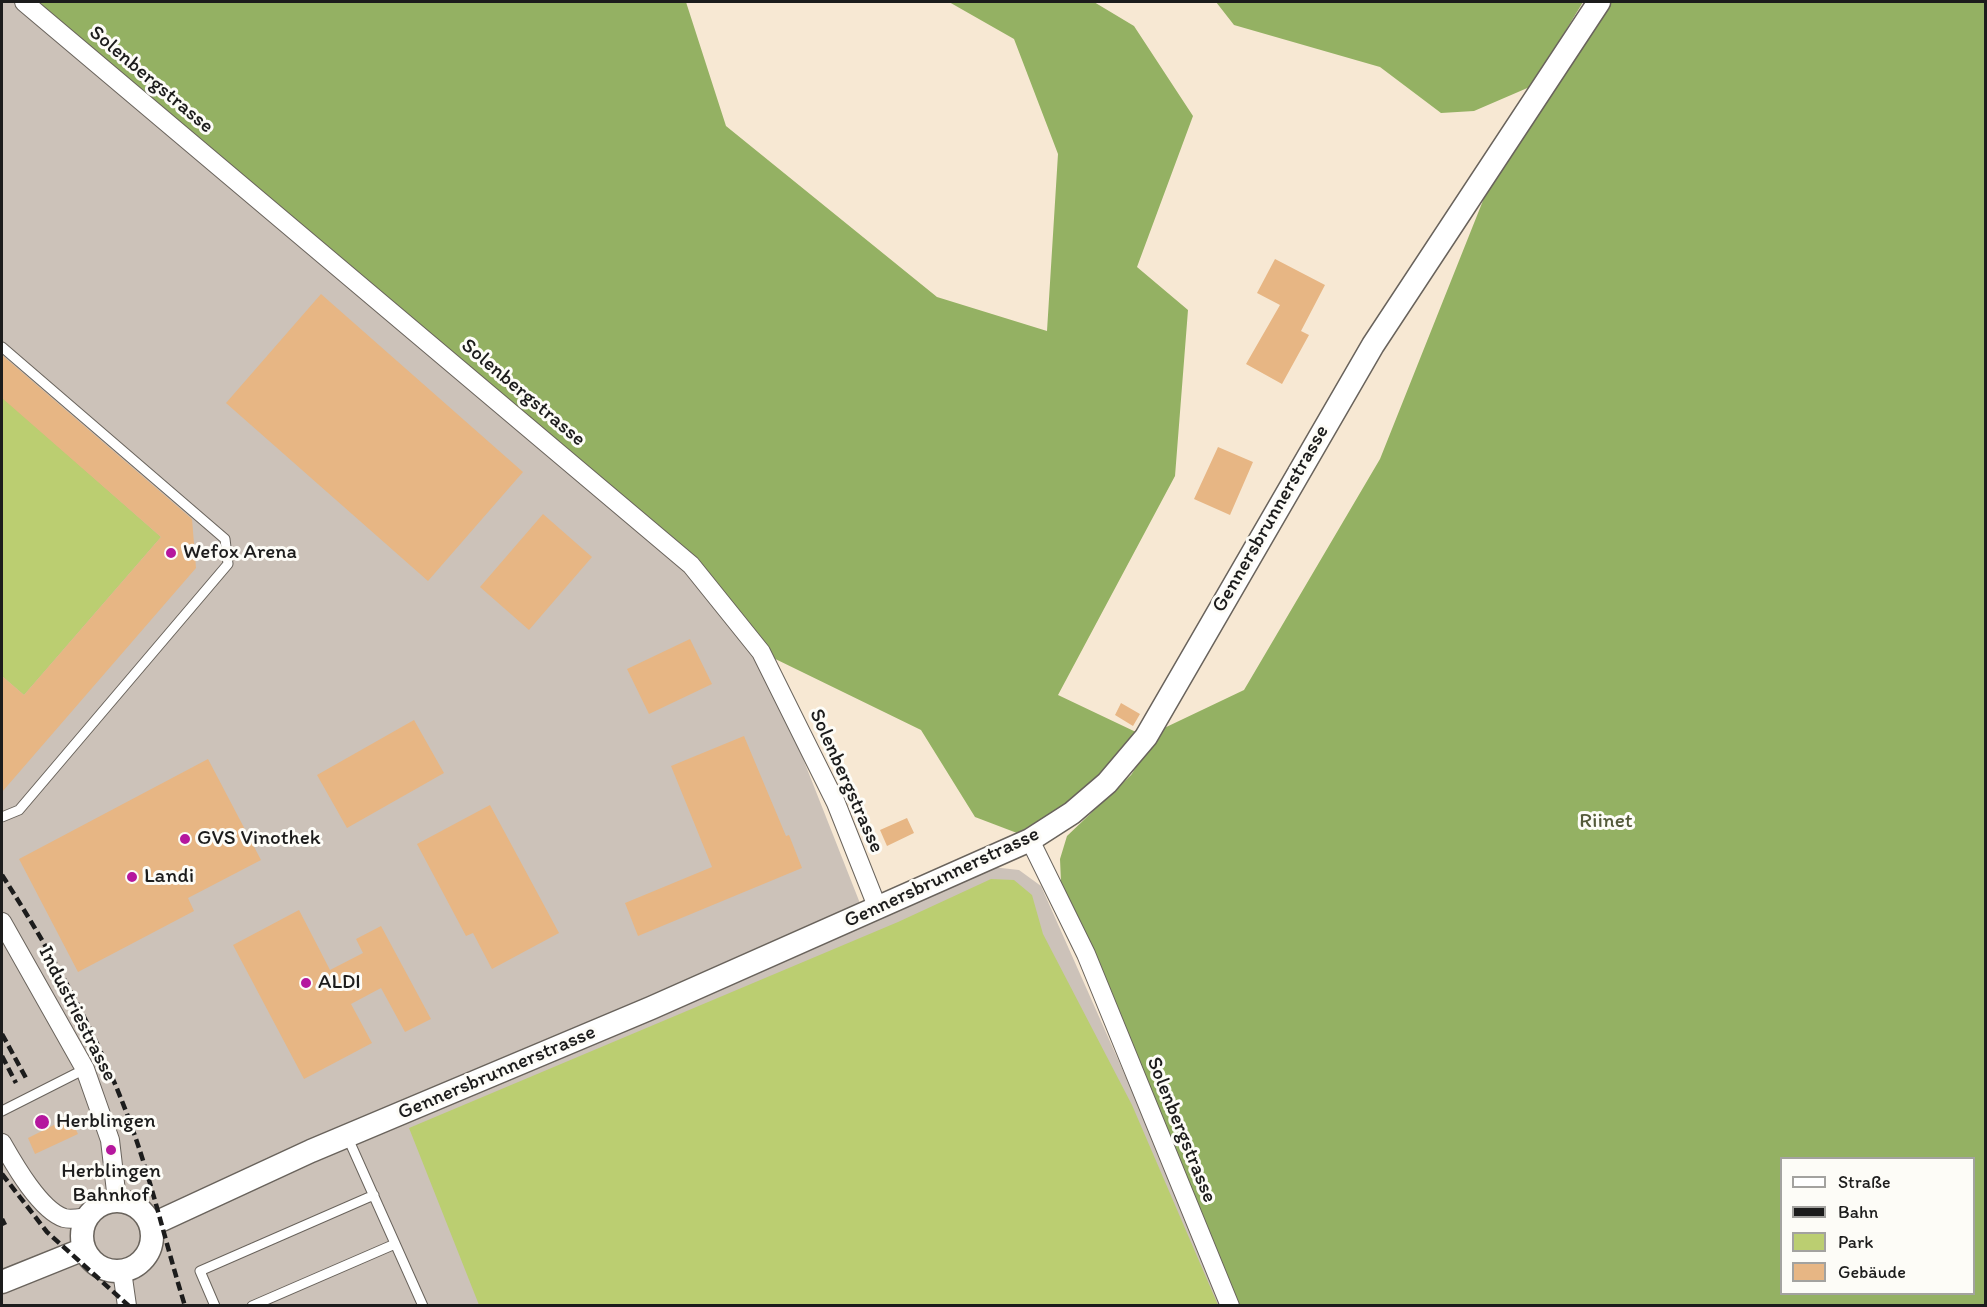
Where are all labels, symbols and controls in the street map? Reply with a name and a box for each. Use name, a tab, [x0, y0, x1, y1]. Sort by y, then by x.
street label: Solenbergstrasse	[84, 21, 218, 139]
street label: Solenbergstrasse	[456, 334, 590, 452]
street label: Gennersbrunnerstrasse	[1207, 421, 1335, 617]
place label: Wefox Arena	[183, 540, 297, 566]
marker: Wefox Arena	[164, 546, 178, 560]
street label: Solenbergstrasse	[803, 705, 889, 857]
park label: Riinet	[1579, 809, 1633, 835]
street label: Gennersbrunnerstrasse	[840, 822, 1044, 934]
place label: GVS Vinothek	[197, 826, 321, 852]
marker: GVS Vinothek	[178, 832, 192, 846]
place label: Landi	[144, 864, 194, 890]
marker: Landi	[125, 870, 139, 884]
street label: Industriestrasse	[32, 942, 122, 1086]
place label: ALDI	[318, 970, 361, 996]
marker: ALDI	[299, 976, 313, 990]
street label: Gennersbrunnerstrasse	[394, 1020, 600, 1126]
street label: Solenbergstrasse	[1140, 1054, 1222, 1206]
place label: Herblingen	[56, 1109, 156, 1135]
marker: Herblingen	[33, 1113, 51, 1131]
marker: Herblingen Bahnhof	[104, 1143, 118, 1157]
legend	[1780, 1157, 1975, 1295]
place label: Herblingen Bahnhof	[61, 1159, 161, 1209]
text: Straße	[1838, 1171, 1891, 1193]
text: Bahn	[1838, 1201, 1878, 1223]
text: Park	[1838, 1231, 1873, 1253]
text: Gebäude	[1838, 1261, 1906, 1283]

